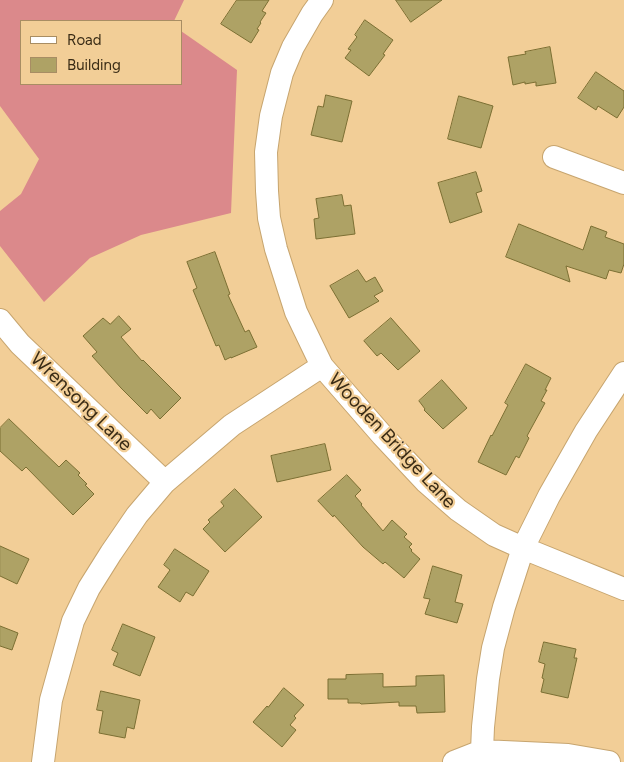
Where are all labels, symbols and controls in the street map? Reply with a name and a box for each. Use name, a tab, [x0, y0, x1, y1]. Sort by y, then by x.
legend	[20, 20, 182, 85]
text: Road	[67, 31, 102, 49]
text: Building	[67, 56, 121, 74]
street label: Wrensong Lane	[25, 348, 137, 456]
street label: Wooden Bridge Lane	[323, 369, 461, 513]

